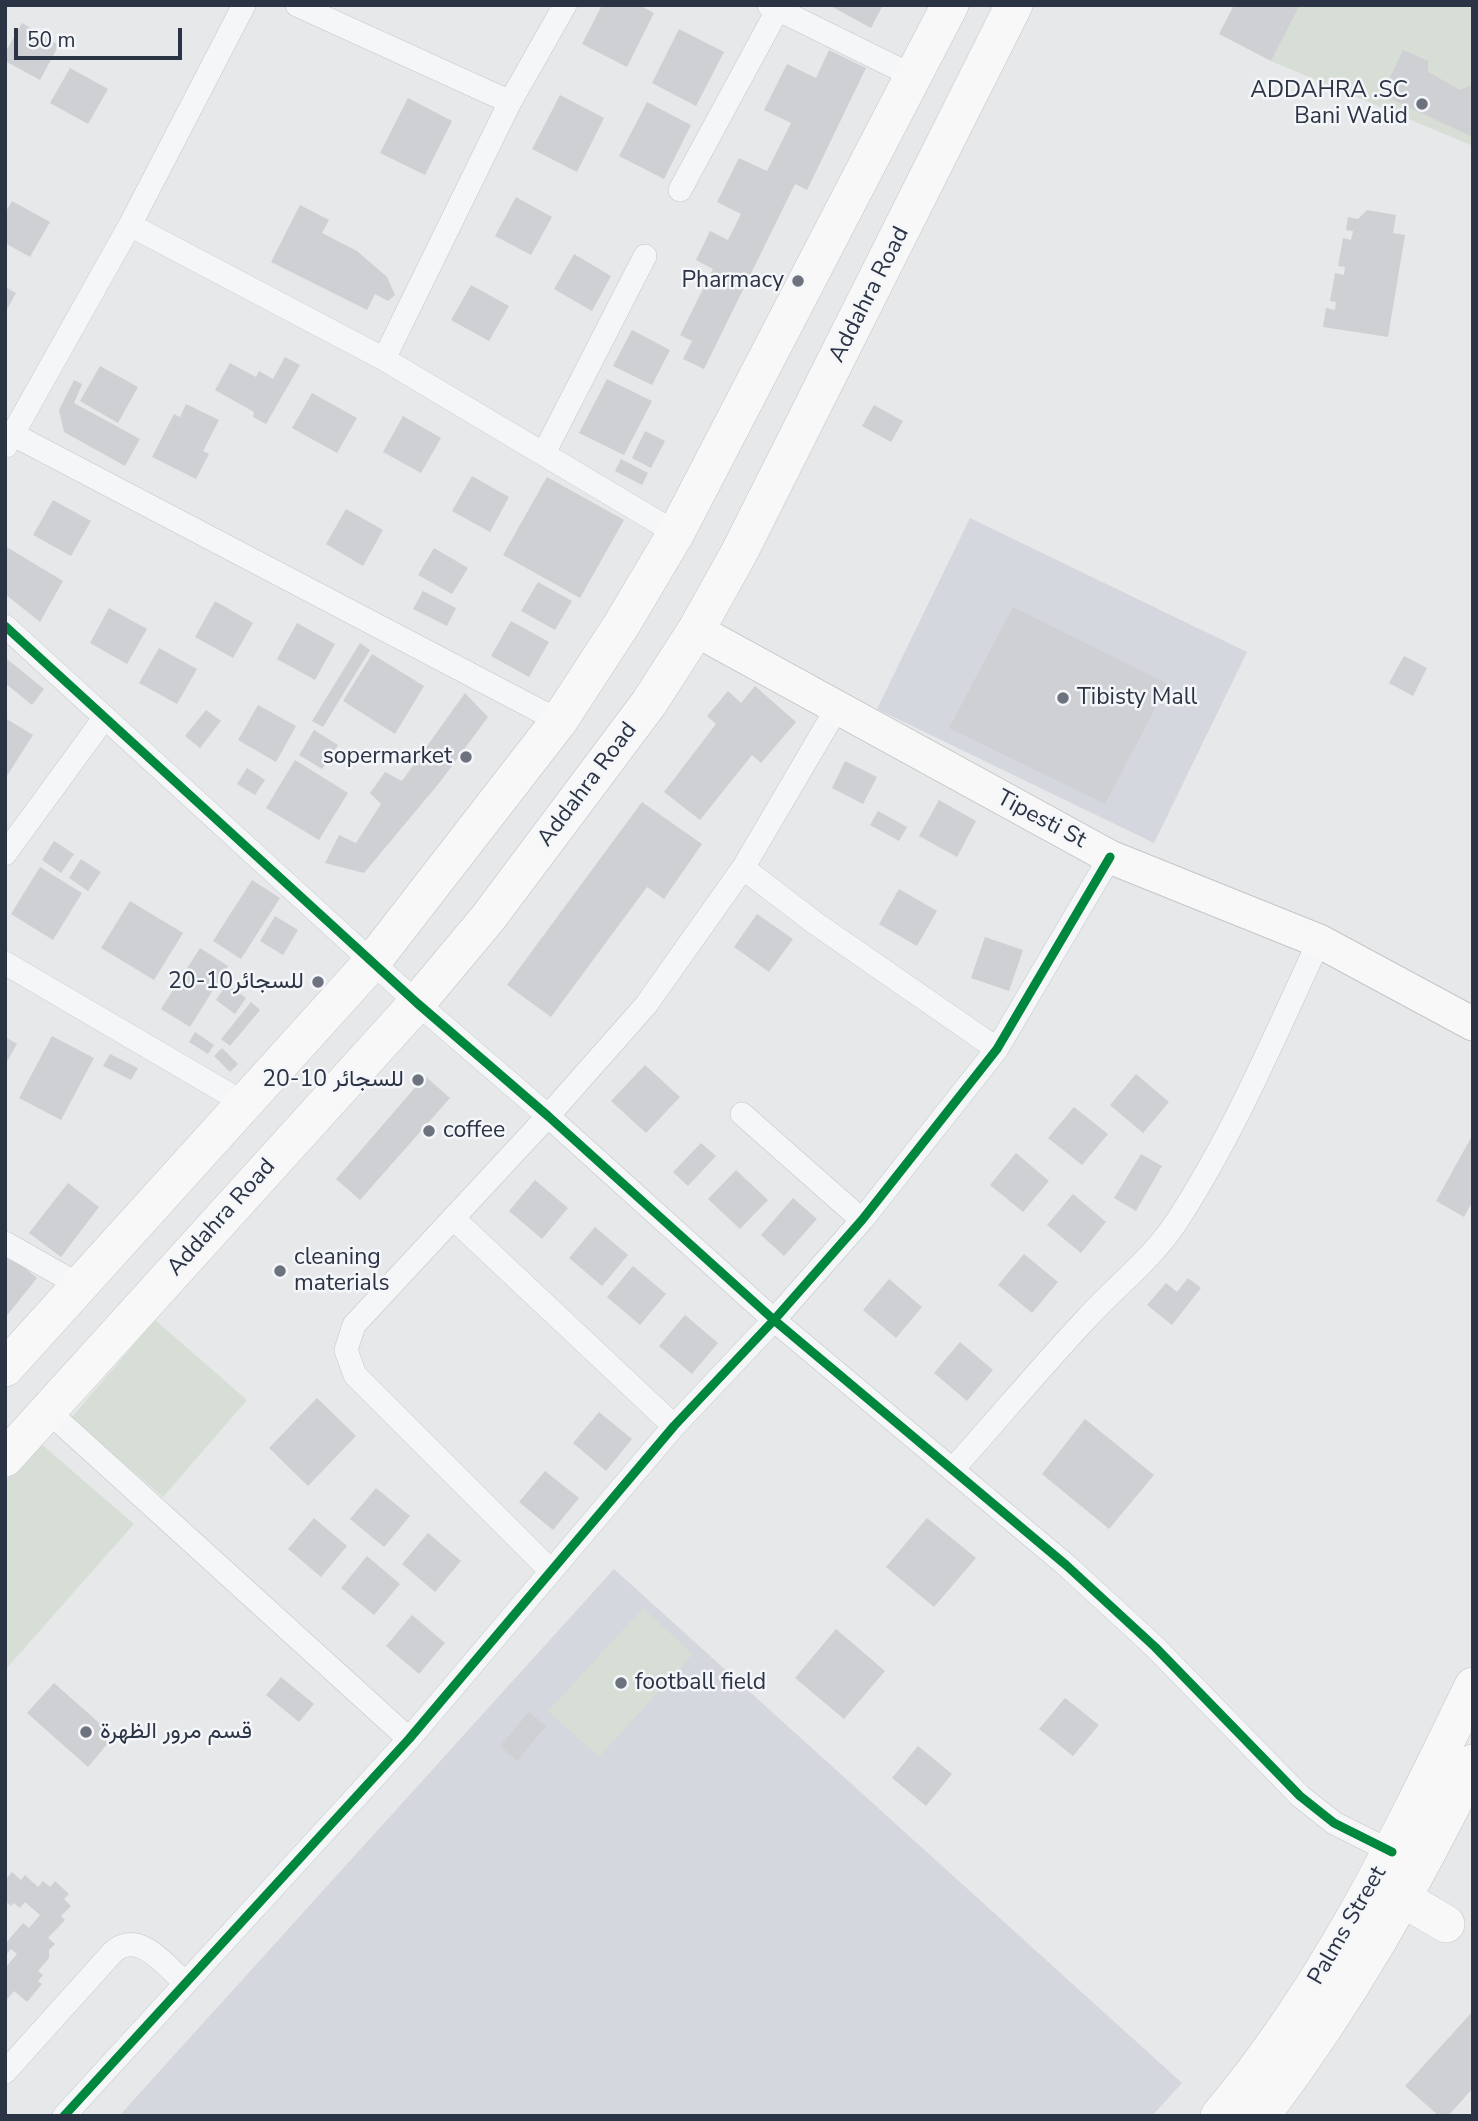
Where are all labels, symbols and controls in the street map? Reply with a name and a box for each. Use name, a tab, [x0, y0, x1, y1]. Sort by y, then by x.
scale bar	[18, 14, 186, 58]
text: 50 m	[27, 26, 76, 54]
place label: ADDAHRA .SC Bani Walid	[1250, 77, 1408, 131]
marker: ADDAHRA .SC Bani Walid	[1414, 96, 1430, 112]
street label: Addahra Road	[824, 223, 916, 367]
place label: Pharmacy	[682, 267, 784, 295]
marker: Pharmacy	[790, 273, 806, 289]
place label: Tibisty Mall	[1077, 684, 1197, 712]
marker: Tibisty Mall	[1055, 690, 1071, 706]
street label: Addahra Road	[532, 717, 644, 853]
place label: sopermarket	[323, 743, 452, 771]
marker: sopermarket	[458, 749, 474, 765]
street label: Tipesti St	[992, 785, 1090, 855]
place label: 20-10للسجائر	[168, 968, 304, 996]
marker: 20-10للسجائر	[310, 974, 326, 990]
place label: 20-10 للسجائر	[262, 1066, 404, 1094]
marker: 20-10 للسجائر	[410, 1072, 426, 1088]
place label: coffee	[443, 1117, 505, 1145]
marker: coffee	[421, 1123, 437, 1139]
street label: Addahra Road	[162, 1154, 282, 1282]
place label: cleaning materials	[294, 1244, 390, 1298]
marker: cleaning materials	[272, 1263, 288, 1279]
place label: football field	[635, 1669, 766, 1697]
marker: football field	[613, 1675, 629, 1691]
place label: قسم مرور الظهرة	[100, 1718, 252, 1746]
marker: قسم مرور الظهرة	[78, 1724, 94, 1740]
street label: Palms Street	[1303, 1862, 1393, 1990]

